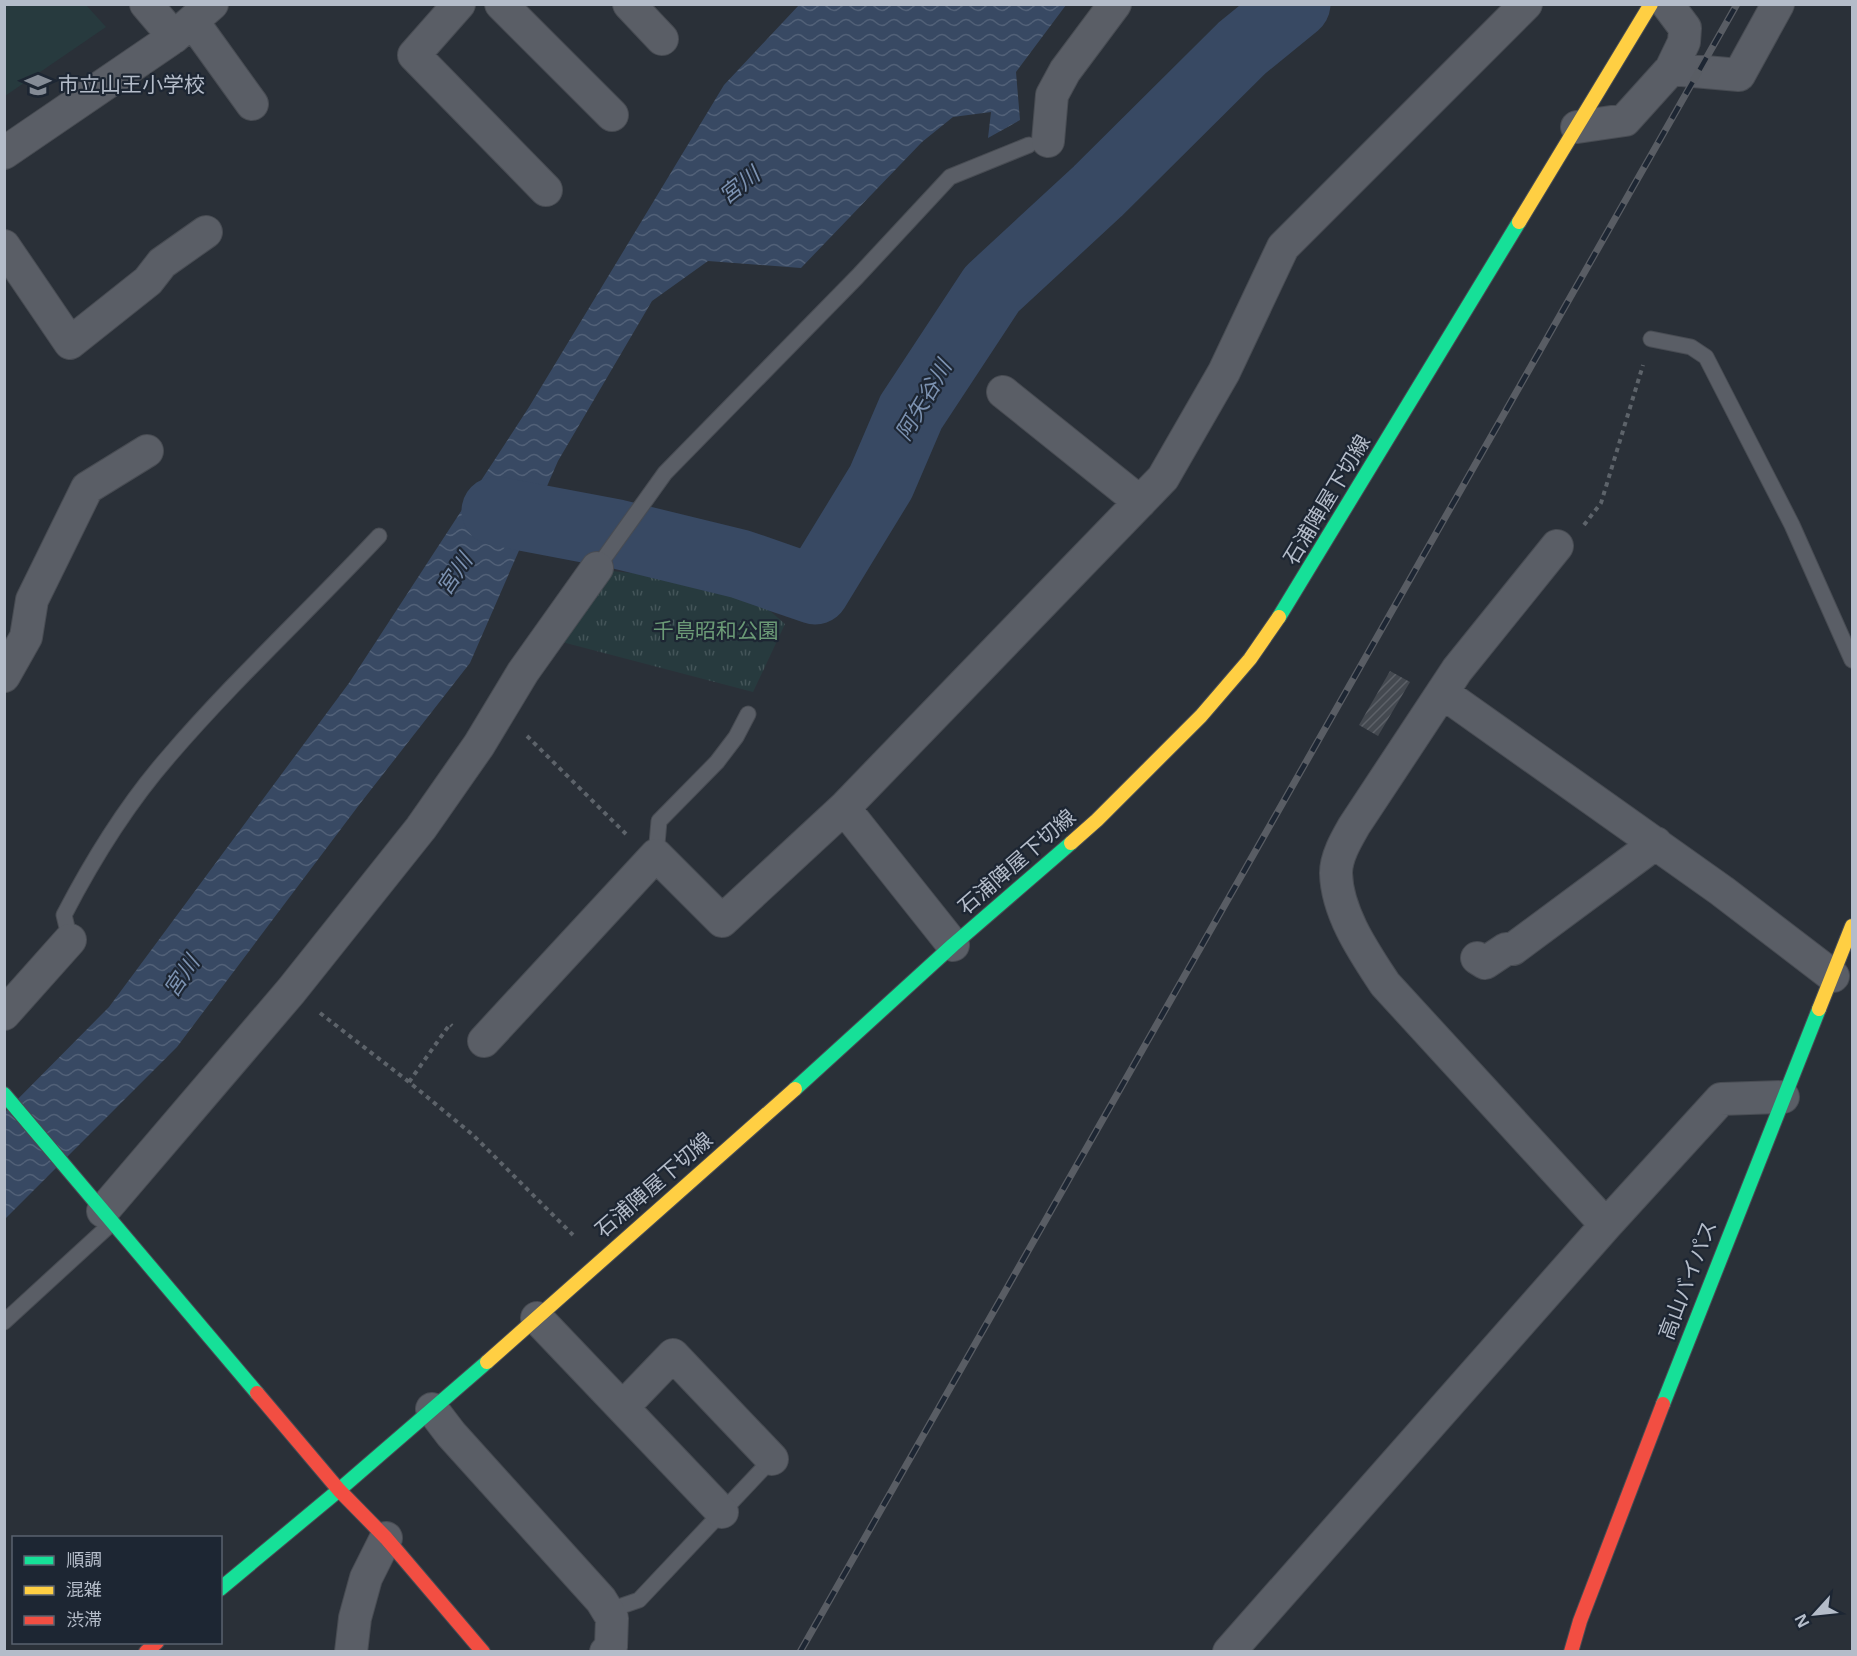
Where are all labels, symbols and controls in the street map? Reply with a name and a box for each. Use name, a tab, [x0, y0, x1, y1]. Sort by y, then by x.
school or university icon: 市立山王小学校	[23, 70, 53, 100]
place label: 市立山王小学校	[58, 70, 205, 98]
water label: 宮川	[712, 158, 767, 210]
water label: 阿矢谷川	[887, 352, 958, 445]
street label: 石浦陣屋下切線	[1276, 429, 1376, 570]
water label: 宮川	[428, 545, 479, 600]
park label: 千島昭和公園	[653, 616, 779, 644]
street label: 石浦陣屋下切線	[952, 802, 1081, 920]
water label: 宮川	[155, 947, 206, 1002]
street label: 石浦陣屋下切線	[589, 1125, 718, 1243]
street label: 高山バイパス	[1651, 1216, 1723, 1343]
legend	[12, 1536, 222, 1644]
text: 順調	[66, 1547, 102, 1571]
text: 混雑	[66, 1577, 102, 1601]
north arrow	[1785, 1584, 1845, 1644]
text: 渋滞	[66, 1607, 102, 1631]
text: N	[1789, 1610, 1814, 1632]

